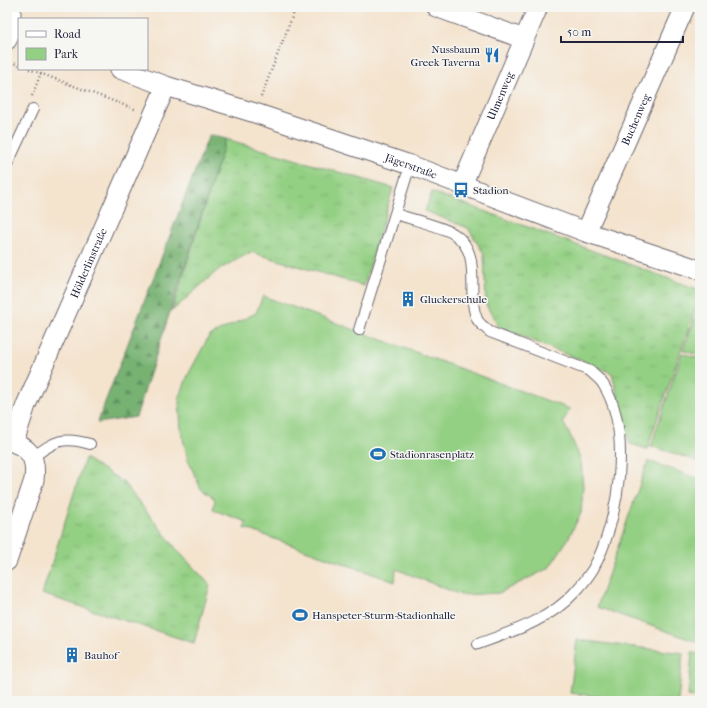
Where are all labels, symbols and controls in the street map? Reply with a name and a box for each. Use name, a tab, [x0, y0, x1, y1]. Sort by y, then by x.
legend	[18, 18, 148, 70]
scale bar	[561, 18, 683, 44]
text: 50 m	[567, 25, 591, 39]
text: Road	[54, 27, 81, 41]
place label: Nussbaum Greek Taverna	[410, 43, 481, 69]
restaurant icon: Nussbaum Greek Taverna	[483, 46, 501, 64]
text: Park	[54, 47, 79, 61]
street label: Ulmenweg	[484, 69, 516, 122]
street label: Buchenweg	[618, 91, 653, 147]
street label: Jägerstraße	[383, 150, 440, 181]
bus stop icon: Stadion	[452, 181, 470, 199]
place label: Stadion	[473, 184, 509, 197]
street label: Hölderlinstraße	[67, 225, 110, 300]
building icon: Gluckerschule	[399, 290, 417, 308]
place label: Gluckerschule	[420, 293, 487, 306]
sports icon: Stadionrasenplatz	[369, 445, 387, 463]
place label: Stadionrasenplatz	[390, 448, 474, 461]
sports icon: Hanspeter-Sturm-Stadionhalle	[291, 606, 309, 624]
place label: Hanspeter-Sturm-Stadionhalle	[312, 609, 456, 622]
building icon: Bauhof	[63, 646, 81, 664]
place label: Bauhof	[84, 649, 120, 662]

